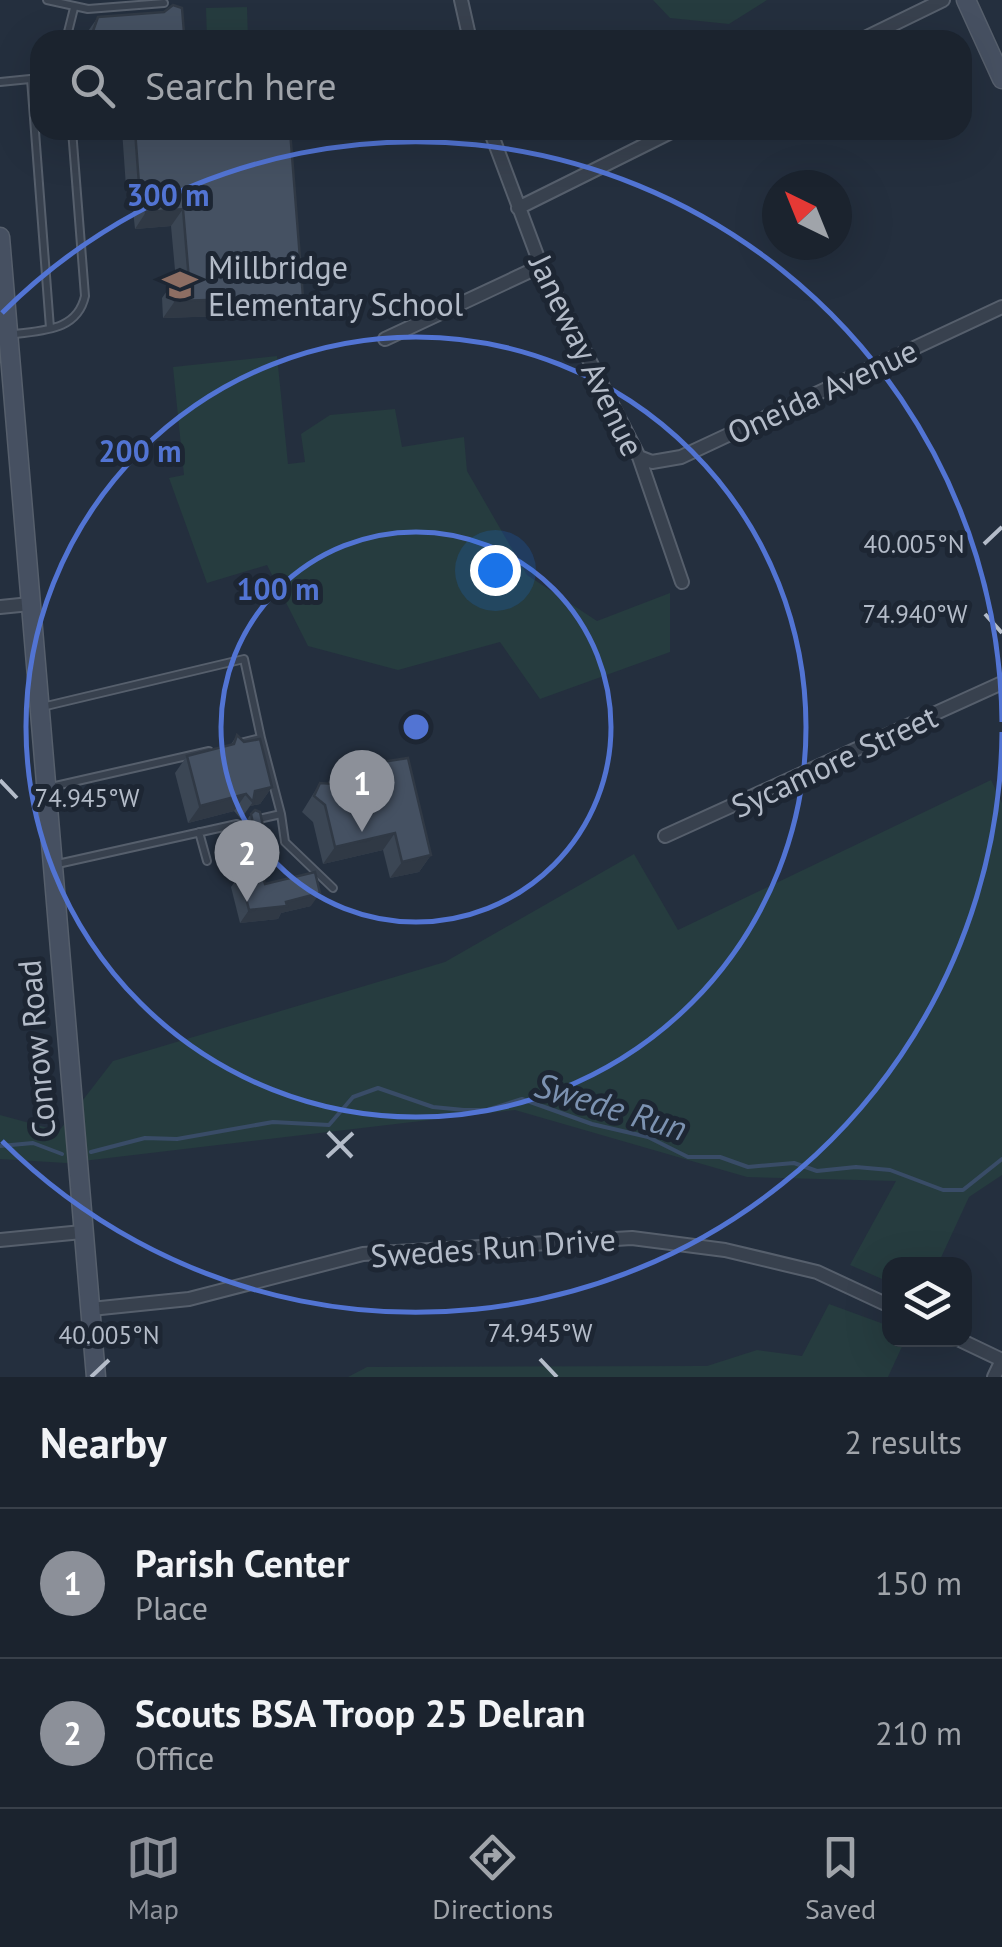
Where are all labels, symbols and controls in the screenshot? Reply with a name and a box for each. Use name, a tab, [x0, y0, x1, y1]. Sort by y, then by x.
search box	[30, 30, 972, 140]
icon: search	[65, 58, 120, 113]
text: Search here	[145, 61, 337, 110]
north arrow	[762, 170, 852, 260]
text: 300 m	[127, 175, 209, 214]
street label: Janeway Avenue	[519, 245, 654, 463]
place label: Millbridge Elementary School	[208, 246, 464, 325]
school or university icon: Millbridge Elementary School	[161, 266, 199, 304]
street label: Oneida Avenue	[720, 329, 924, 453]
text: 200 m	[99, 431, 181, 470]
text: 40.005°N	[864, 528, 964, 560]
your location	[470, 545, 521, 596]
text: 100 m	[237, 569, 319, 608]
text: 74.940°W	[863, 598, 968, 630]
street label: Sycamore Street	[724, 695, 944, 827]
centre of rings	[398, 709, 434, 745]
pin: 1	[330, 750, 394, 832]
text: 74.945°W	[35, 782, 140, 814]
pin: 2	[214, 820, 280, 902]
street label: Conrow Road	[7, 958, 65, 1140]
water label: Swede Run	[529, 1061, 693, 1151]
street label: Swedes Run Drive	[369, 1217, 617, 1277]
map controls	[882, 1257, 972, 1347]
button: layers	[882, 1257, 972, 1347]
text: 74.945°W	[488, 1317, 593, 1349]
text: 40.005°N	[59, 1319, 159, 1351]
text: Nearby	[40, 1415, 167, 1470]
text: 2 results	[844, 1421, 962, 1463]
text: Parish Center	[135, 1538, 350, 1587]
text: 1	[63, 1562, 82, 1604]
text: 150 m	[875, 1562, 962, 1604]
text: Place	[135, 1587, 208, 1629]
text: Scouts BSA Troop 25 Delran	[135, 1688, 585, 1737]
text: 2	[63, 1712, 82, 1754]
text: 210 m	[875, 1712, 962, 1754]
text: Office	[135, 1737, 214, 1779]
tab: Map	[126, 1830, 181, 1927]
tab: Directions	[432, 1830, 553, 1927]
tab: Saved	[805, 1830, 876, 1927]

